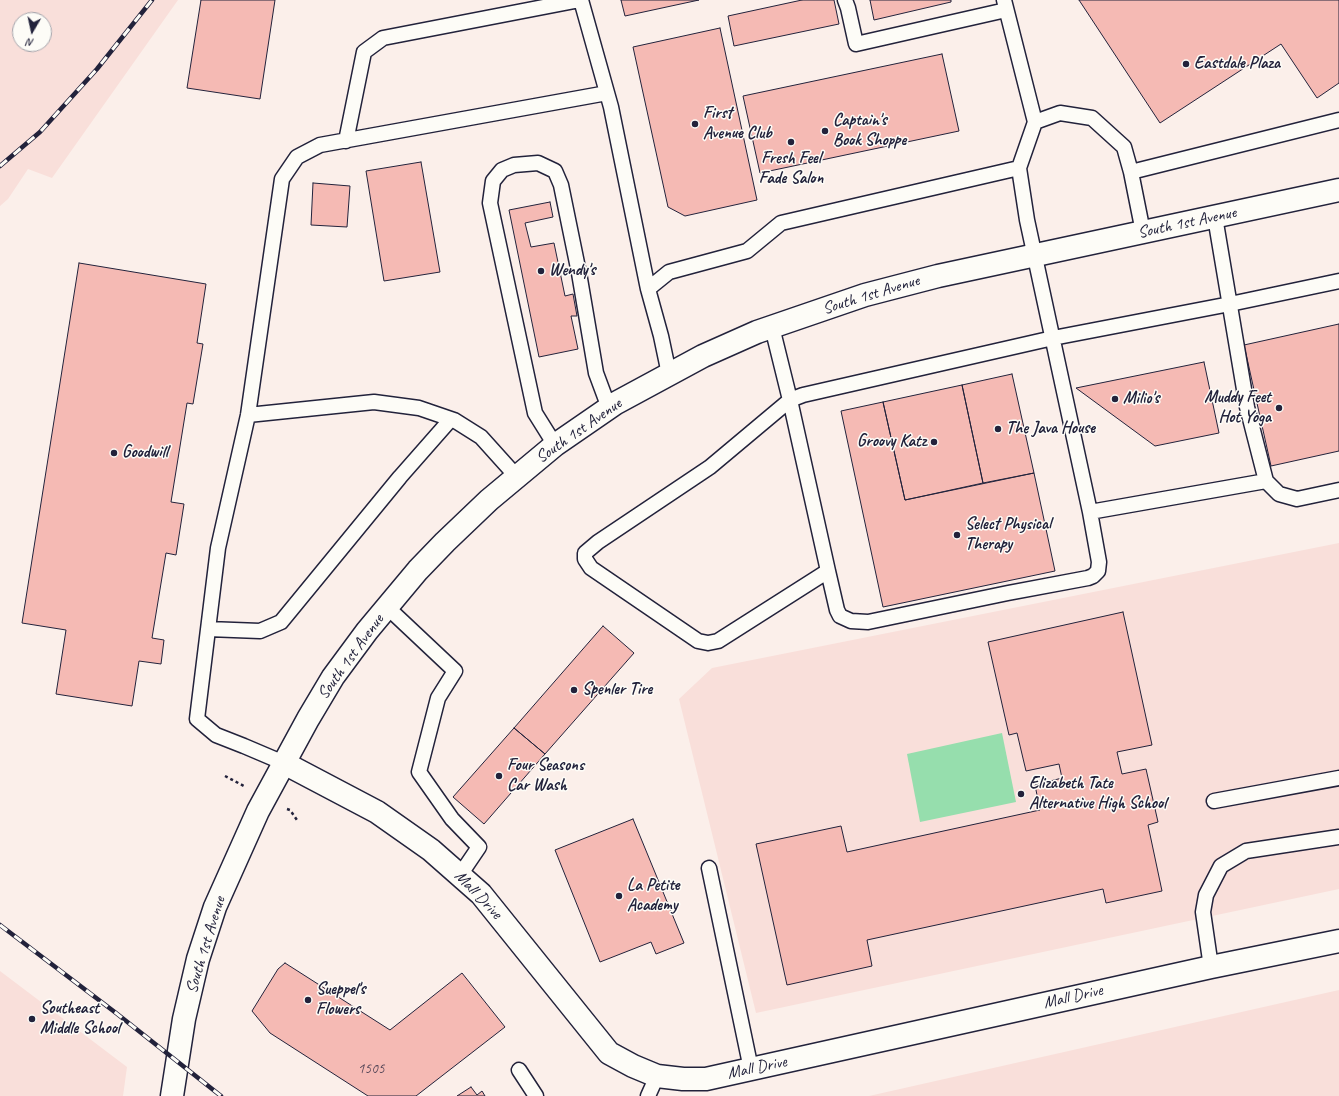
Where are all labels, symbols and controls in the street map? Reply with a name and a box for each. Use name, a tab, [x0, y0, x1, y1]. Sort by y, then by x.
north arrow	[12, 12, 52, 52]
text: N	[26, 35, 35, 50]
place label: Eastdale Plaza	[1194, 54, 1280, 74]
marker: Eastdale Plaza	[1181, 59, 1191, 69]
place label: First Avenue Club	[703, 104, 772, 144]
place label: Captain's Book Shoppe	[833, 111, 906, 151]
marker: First Avenue Club	[690, 119, 700, 129]
marker: Captain's Book Shoppe	[820, 126, 830, 136]
marker: Fresh Feel Fade Salon	[786, 137, 796, 147]
place label: Fresh Feel Fade Salon	[759, 149, 823, 189]
street label: South 1st Avenue	[1136, 203, 1238, 243]
place label: Wendy's	[549, 261, 595, 281]
marker: Wendy's	[536, 266, 546, 276]
street label: South 1st Avenue	[820, 271, 922, 319]
place label: Muddy Feet Hot Yoga	[1204, 388, 1271, 428]
place label: Milio's	[1123, 389, 1159, 409]
street label: South 1st Avenue	[532, 394, 626, 468]
marker: Milio's	[1110, 394, 1120, 404]
marker: Muddy Feet Hot Yoga	[1274, 403, 1284, 413]
place label: The Java House	[1006, 419, 1095, 439]
marker: The Java House	[993, 424, 1003, 434]
place label: Groovy Katz	[857, 432, 926, 452]
marker: Groovy Katz	[929, 437, 939, 447]
place label: Goodwill	[122, 443, 168, 463]
marker: Goodwill	[109, 448, 119, 458]
place label: Select Physical Therapy	[965, 515, 1051, 555]
marker: Select Physical Therapy	[952, 530, 962, 540]
street label: South 1st Avenue	[313, 611, 389, 703]
place label: Spenler Tire	[582, 680, 652, 700]
marker: Spenler Tire	[569, 685, 579, 695]
place label: Four Seasons Car Wash	[507, 756, 584, 796]
marker: Four Seasons Car Wash	[494, 771, 504, 781]
place label: Elizabeth Tate Alternative High School	[1029, 774, 1166, 814]
marker: Elizabeth Tate Alternative High School	[1016, 789, 1026, 799]
street label: Mall Drive	[450, 866, 506, 924]
place label: La Petite Academy	[627, 876, 679, 916]
marker: La Petite Academy	[614, 891, 624, 901]
street label: South 1st Avenue	[182, 894, 230, 996]
place label: Sueppel's Flowers	[316, 980, 366, 1020]
street label: Mall Drive	[1041, 980, 1105, 1014]
marker: Sueppel's Flowers	[303, 995, 313, 1005]
place label: Southeast Middle School	[40, 999, 120, 1039]
marker: Southeast Middle School	[27, 1014, 37, 1024]
street label: Mall Drive	[726, 1052, 788, 1084]
house number: 1505	[358, 1060, 384, 1078]

